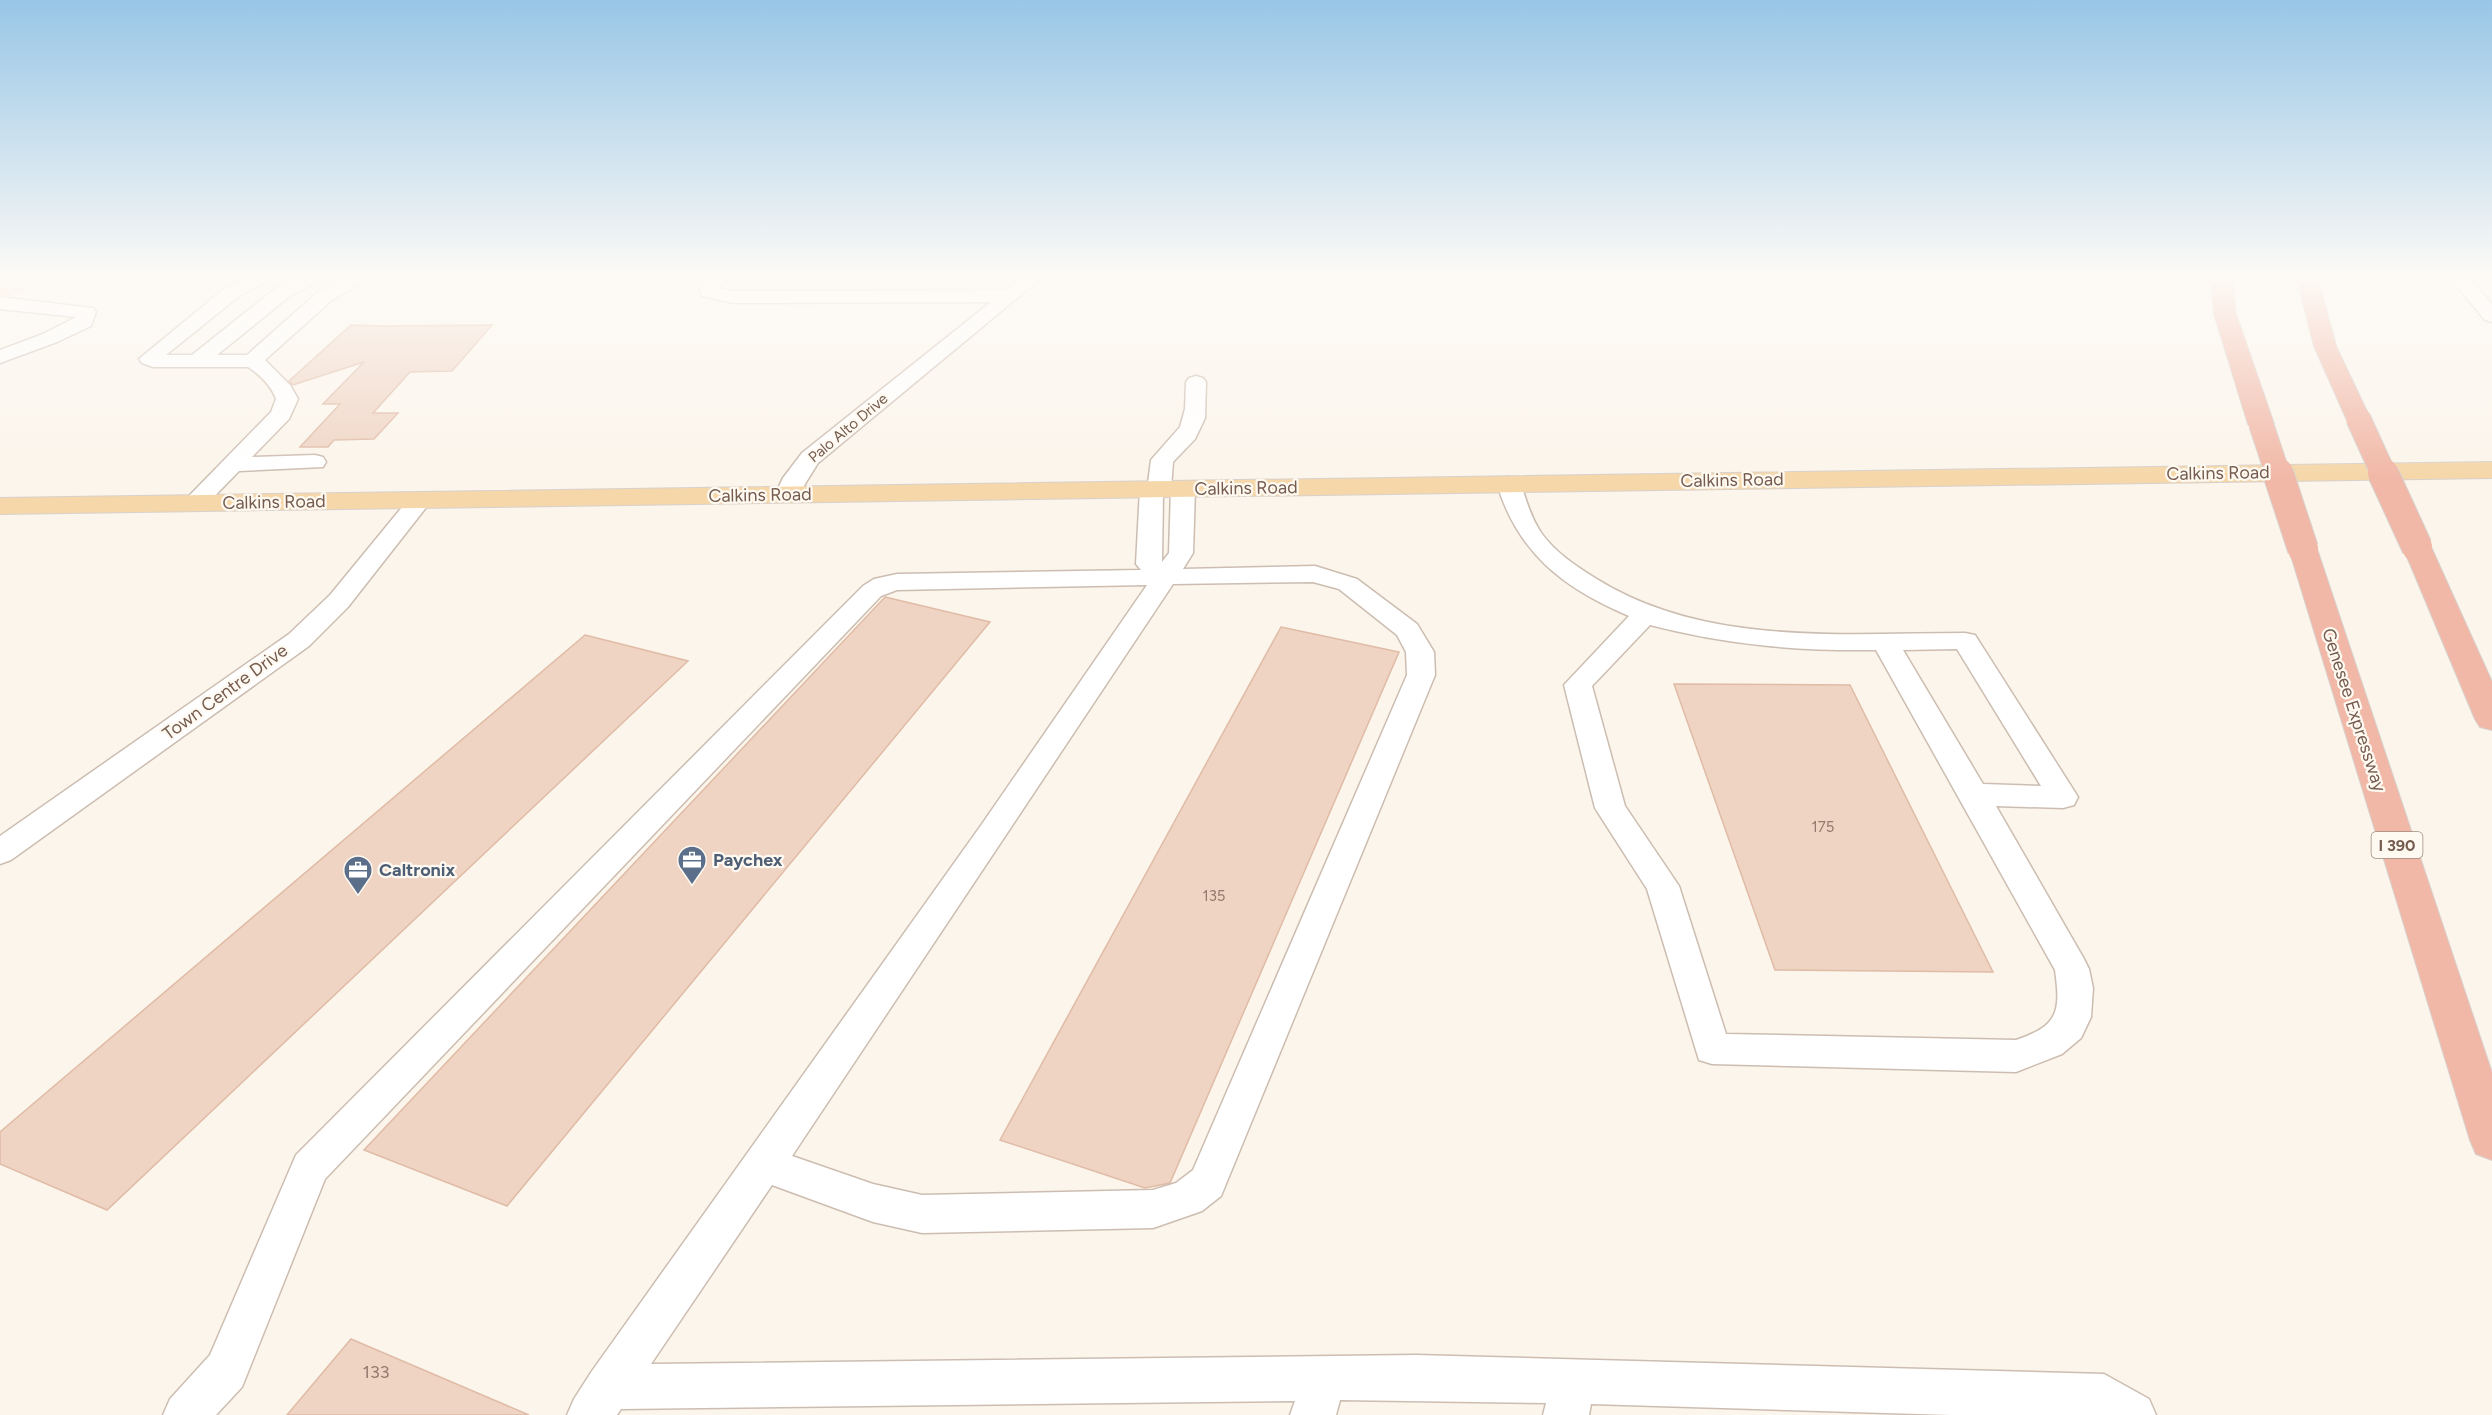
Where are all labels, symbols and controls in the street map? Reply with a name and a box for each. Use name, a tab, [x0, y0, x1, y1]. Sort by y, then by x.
street label: Palo Alto Drive	[805, 390, 891, 466]
street label: Calkins Road	[2166, 461, 2270, 485]
street label: Calkins Road	[1680, 468, 1784, 492]
street label: Calkins Road	[1194, 476, 1298, 500]
street label: Calkins Road	[708, 483, 812, 507]
street label: Calkins Road	[222, 490, 326, 514]
street label: Genesee Expressway	[2317, 625, 2391, 795]
street label: Town Centre Drive	[158, 639, 292, 745]
house number: 175	[1812, 818, 1834, 836]
road number: I 390	[2372, 832, 2422, 858]
office icon: Paychex	[676, 844, 708, 886]
place label: Paychex	[713, 849, 783, 871]
office icon: Caltronix	[342, 854, 374, 896]
place label: Caltronix	[379, 859, 456, 881]
house number: 135	[1203, 887, 1225, 905]
house number: 133	[362, 1361, 390, 1383]

